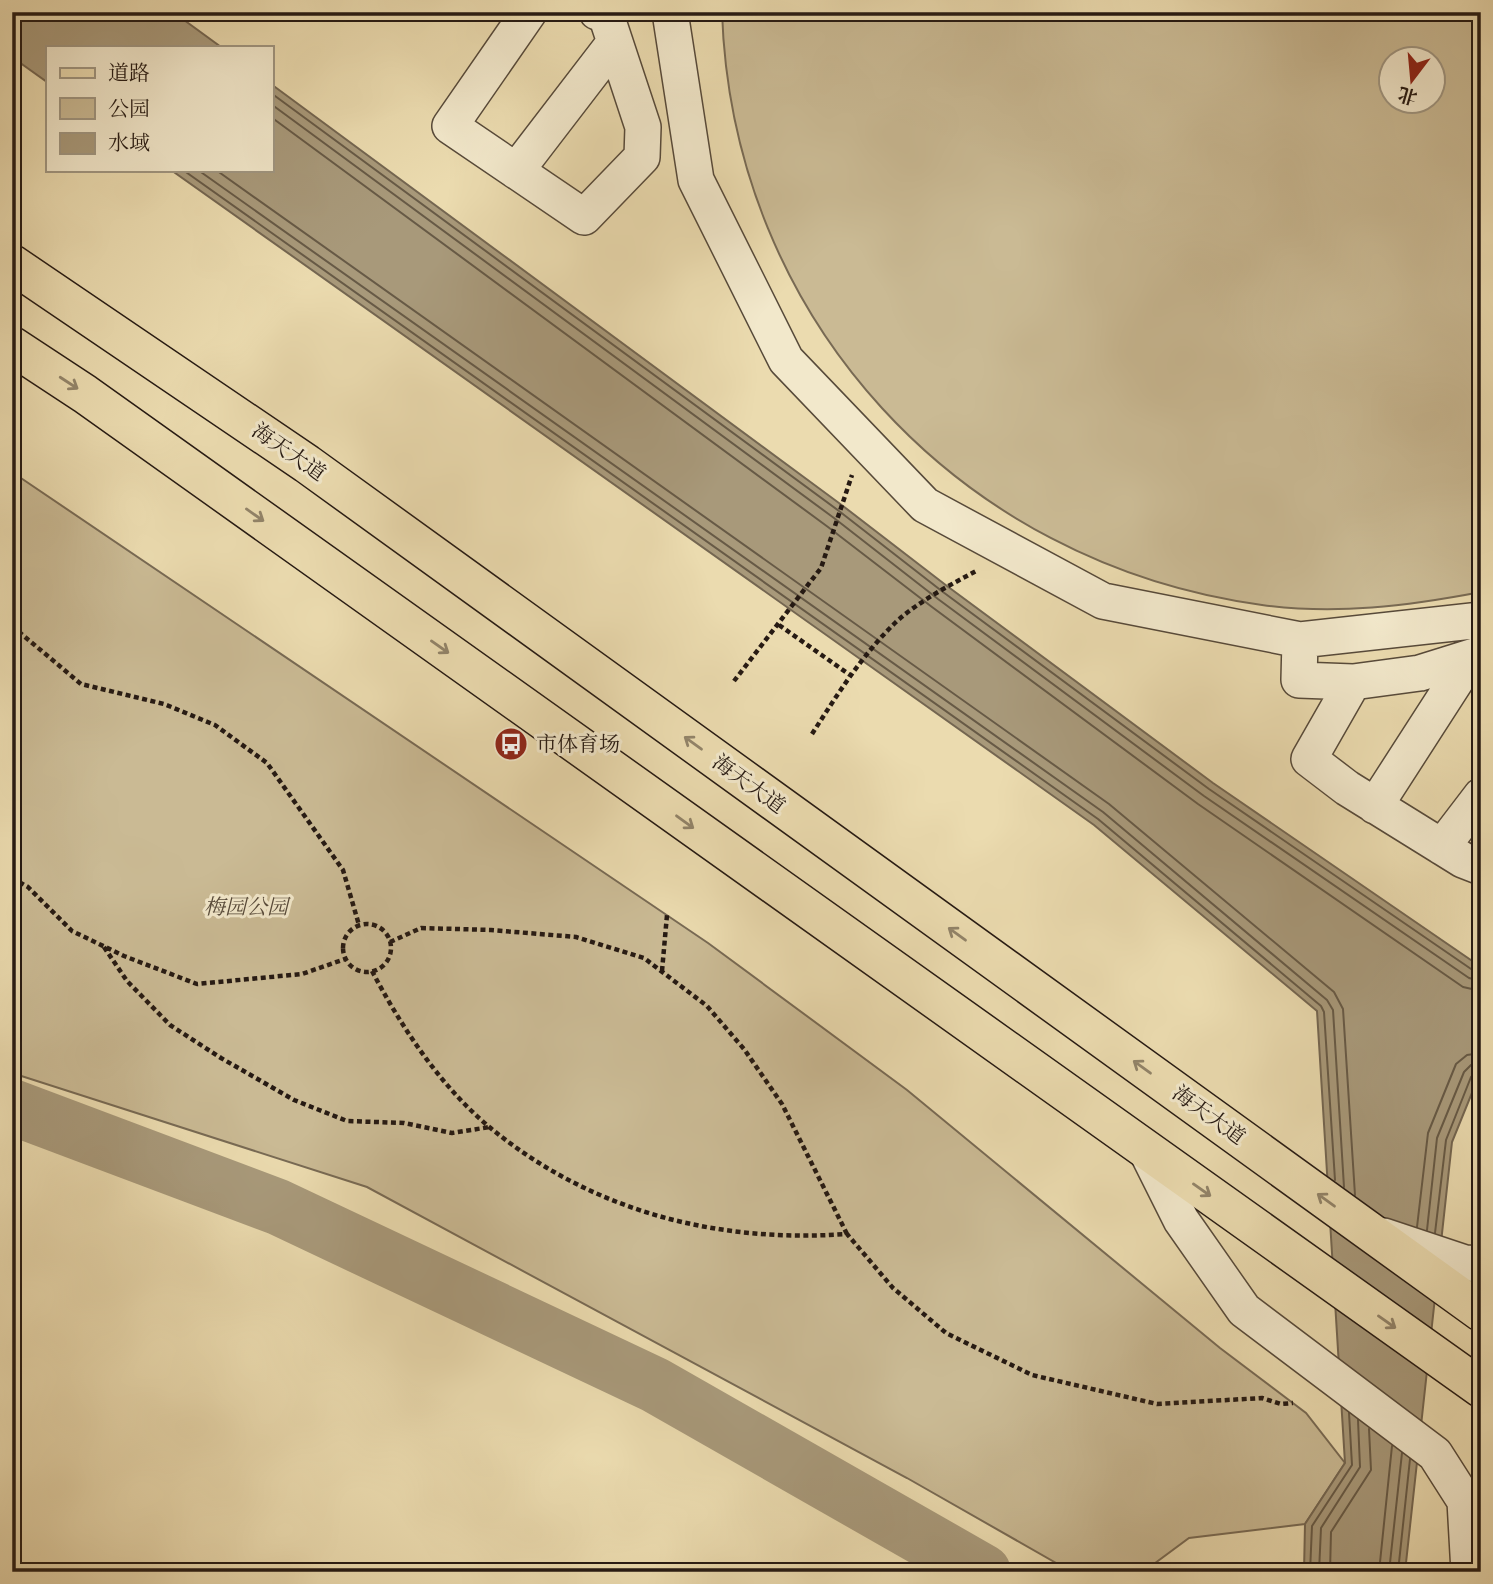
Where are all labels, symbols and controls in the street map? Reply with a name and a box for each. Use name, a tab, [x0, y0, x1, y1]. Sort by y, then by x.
legend	[46, 46, 273, 172]
north arrow	[1378, 46, 1448, 116]
text: 道路	[108, 59, 150, 87]
text: 北	[1395, 80, 1420, 110]
text: 公园	[108, 95, 150, 123]
text: 水域	[108, 129, 150, 157]
one-way arrow	[59, 377, 79, 391]
street label: 海天大道	[247, 416, 331, 488]
one-way arrow	[245, 508, 264, 522]
one-way arrow	[430, 640, 449, 654]
bus stop icon: 市体育场	[492, 725, 530, 763]
place label: 市体育场	[536, 730, 620, 758]
one-way arrow	[684, 736, 703, 750]
street label: 海天大道	[707, 748, 791, 820]
one-way arrow	[675, 814, 694, 829]
park label: 梅园公园	[204, 893, 291, 921]
one-way arrow	[948, 926, 967, 941]
one-way arrow	[1133, 1060, 1152, 1074]
street label: 海天大道	[1167, 1079, 1251, 1151]
one-way arrow	[1192, 1183, 1211, 1197]
one-way arrow	[1317, 1193, 1336, 1207]
one-way arrow	[1377, 1315, 1396, 1329]

